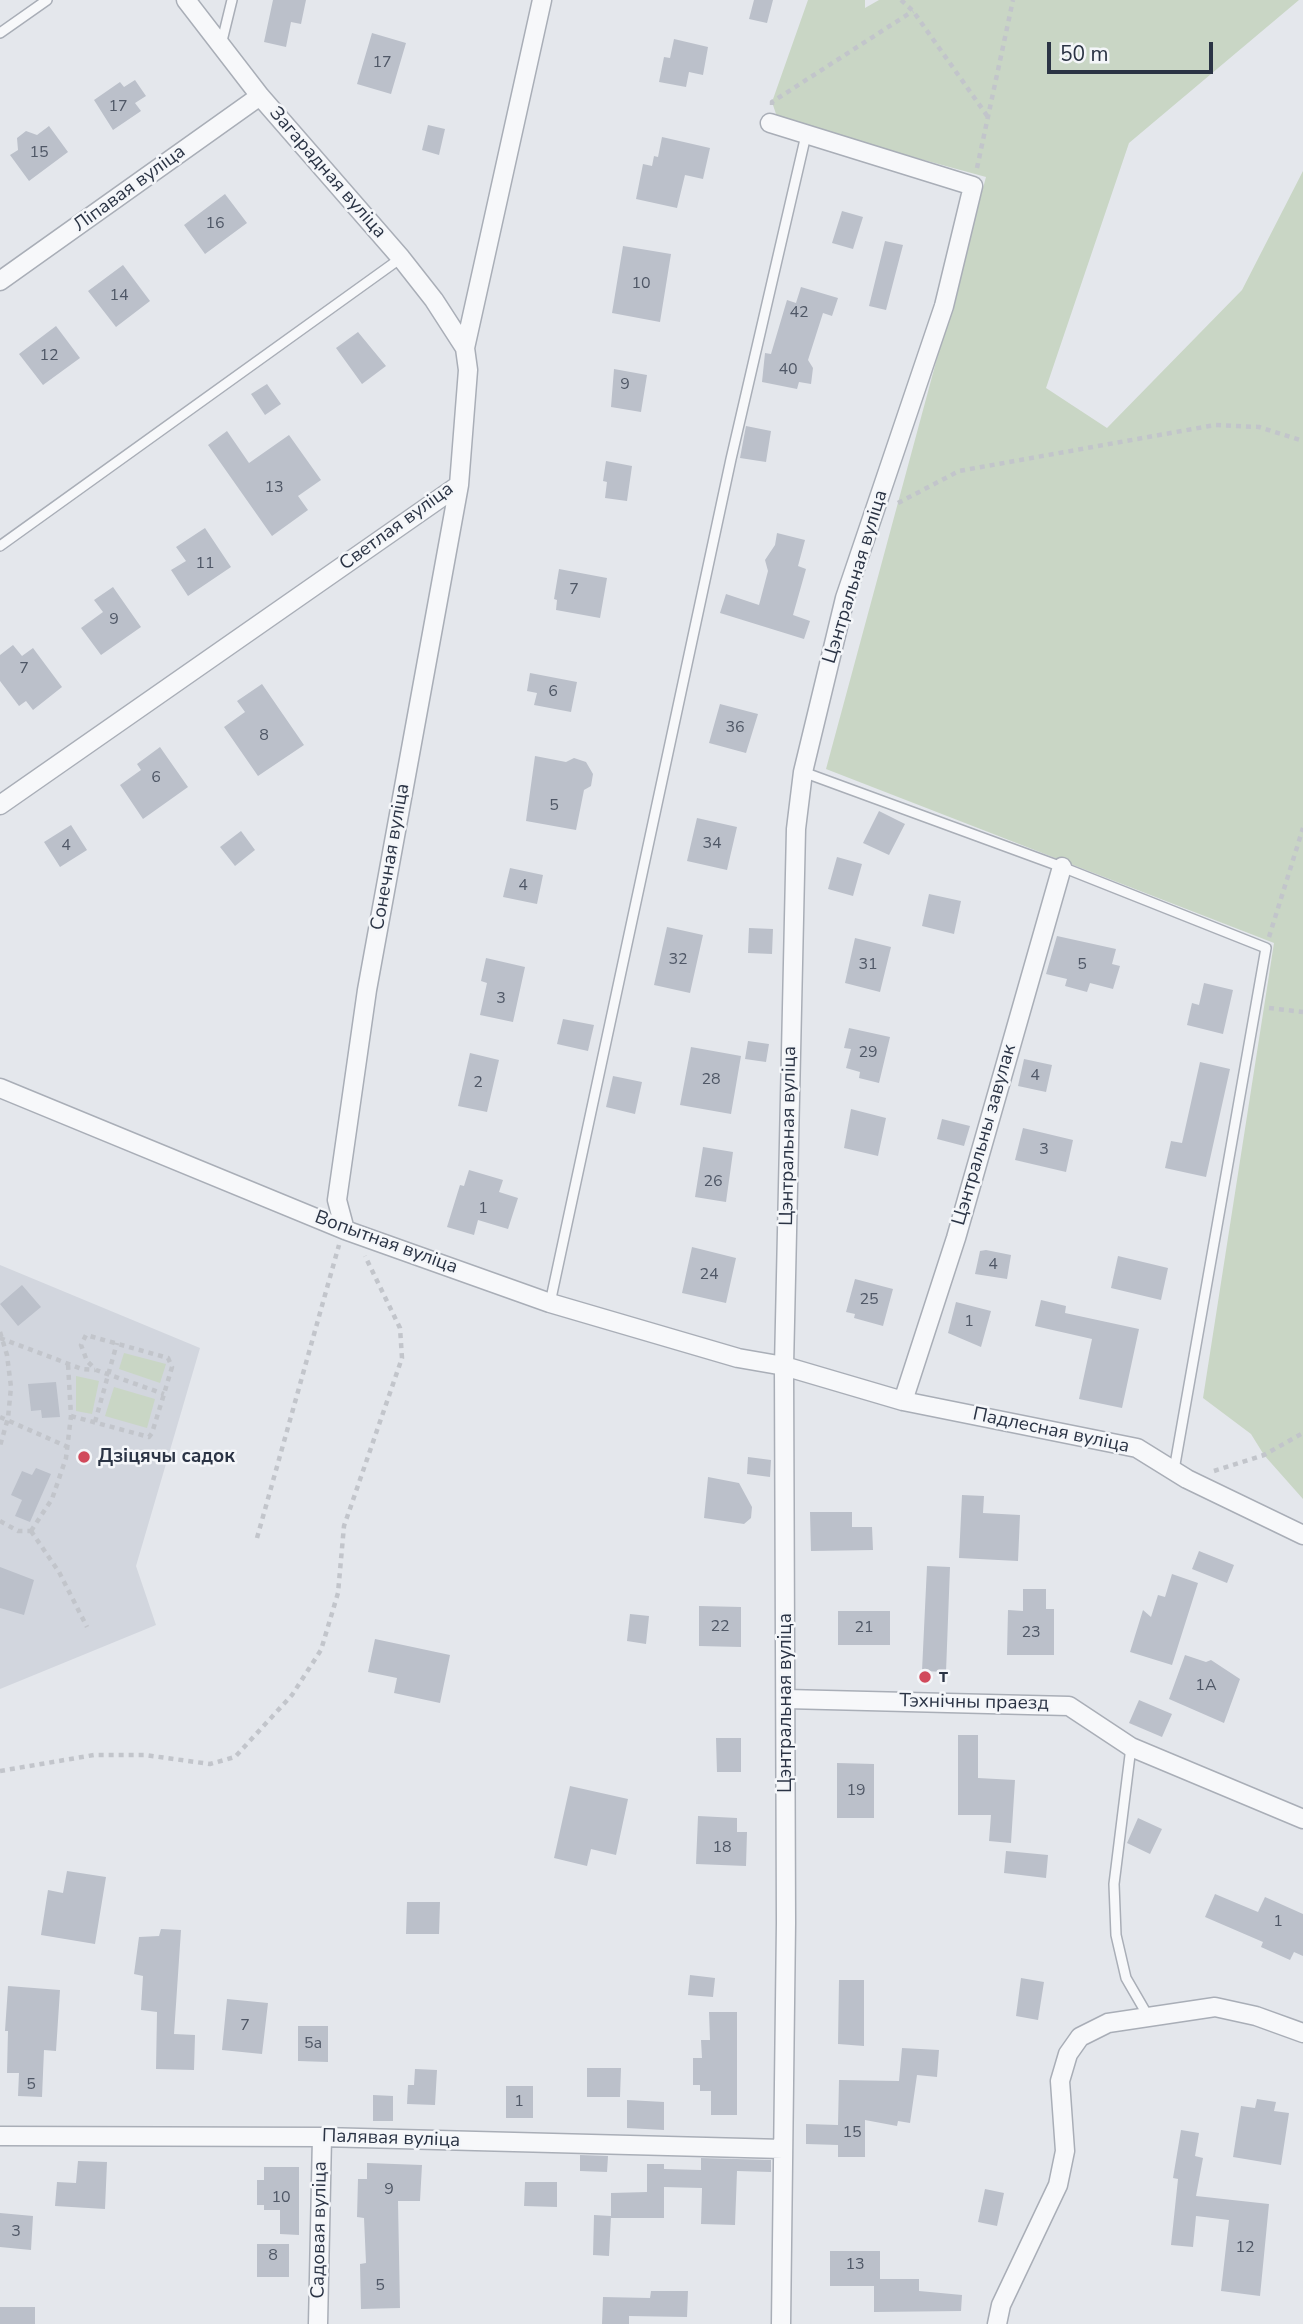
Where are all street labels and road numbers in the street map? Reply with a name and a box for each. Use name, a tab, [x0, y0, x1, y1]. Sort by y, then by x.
street label: Загарадная вуліца	[264, 102, 390, 244]
street label: Ліпавая вуліца	[70, 141, 190, 237]
street label: Светлая вуліца	[336, 478, 458, 576]
street label: Цэнтральная вуліца	[819, 488, 893, 666]
street label: Сонечная вуліца	[367, 782, 415, 932]
street label: Цэнтральны завулак	[948, 1042, 1022, 1228]
street label: Цэнтральная вуліца	[776, 1046, 802, 1226]
street label: Вопытная вуліца	[311, 1207, 461, 1279]
street label: Падлесная вуліца	[971, 1403, 1131, 1459]
street label: Цэнтральная вуліца	[775, 1613, 797, 1793]
street label: Тэхнічны праезд	[899, 1690, 1049, 1716]
street label: Палявая вуліца	[321, 2125, 461, 2153]
street label: Садовая вуліца	[307, 2161, 333, 2299]

